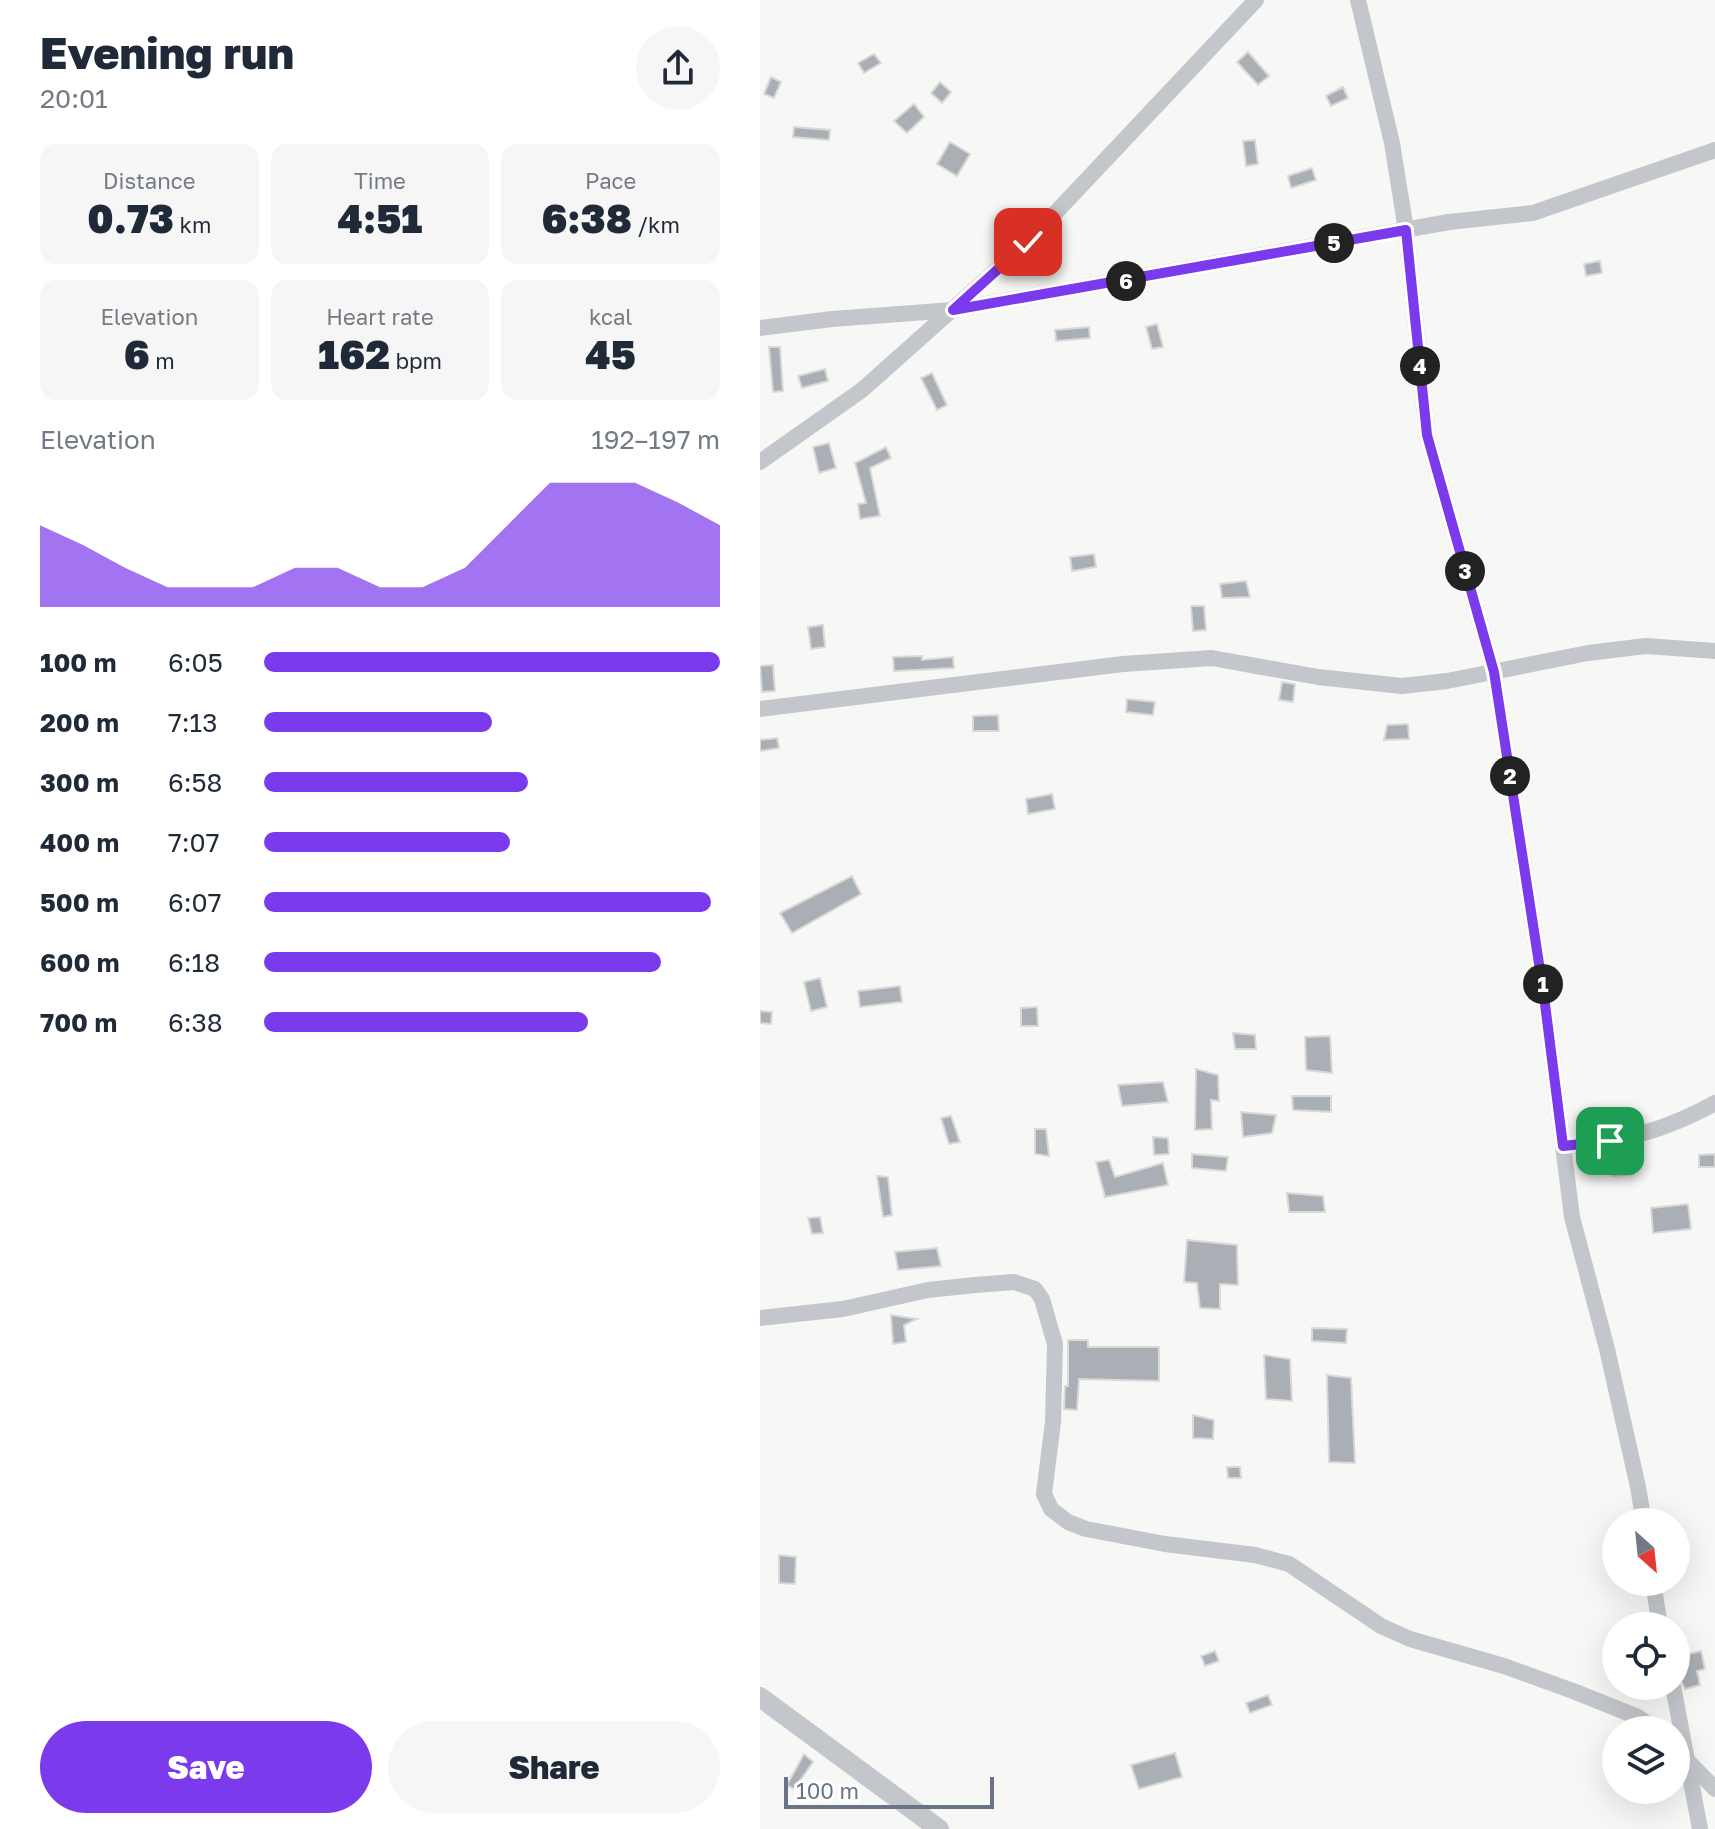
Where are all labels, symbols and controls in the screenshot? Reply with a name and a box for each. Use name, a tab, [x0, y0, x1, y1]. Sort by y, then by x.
text: Evening run	[40, 26, 294, 79]
button: share	[636, 26, 720, 110]
text: 20:01	[40, 83, 108, 114]
text: Distance	[103, 167, 196, 194]
text: Time	[354, 167, 406, 194]
text: Pace	[585, 167, 636, 194]
text: 0.73	[87, 194, 174, 242]
text: 4:51	[338, 194, 422, 242]
text: 6:38	[541, 194, 632, 242]
pin	[994, 208, 1062, 276]
text: km	[174, 211, 211, 238]
text: /km	[632, 211, 680, 238]
icon: check	[1006, 220, 1050, 264]
pin: 5	[1314, 223, 1354, 263]
text: 5	[1327, 229, 1341, 256]
pin: 6	[1106, 261, 1146, 301]
text: 6	[1119, 267, 1133, 294]
text: Elevation	[100, 303, 198, 330]
text: Heart rate	[326, 303, 434, 330]
text: kcal	[589, 303, 632, 330]
text: 6	[124, 330, 150, 378]
text: 162	[318, 330, 390, 378]
text: 45	[585, 330, 636, 378]
pin: 4	[1400, 346, 1440, 386]
text: m	[150, 347, 175, 374]
text: bpm	[390, 347, 442, 374]
text: 4	[1413, 352, 1427, 379]
text: Elevation	[40, 424, 156, 455]
text: 192–197 m	[591, 424, 720, 455]
pin: 3	[1445, 551, 1485, 591]
text: 3	[1458, 557, 1472, 584]
text: 100 m	[40, 647, 116, 678]
text: 6:05	[168, 647, 223, 678]
text: 200 m	[40, 707, 119, 738]
text: 7:13	[168, 707, 217, 738]
pin: 2	[1490, 756, 1530, 796]
text: 2	[1503, 762, 1517, 789]
text: 300 m	[40, 767, 119, 798]
text: 6:58	[168, 767, 222, 798]
text: 400 m	[40, 827, 119, 858]
text: 7:07	[168, 827, 219, 858]
text: 500 m	[40, 887, 119, 918]
text: 6:07	[168, 887, 221, 918]
text: 600 m	[40, 947, 120, 978]
text: 6:18	[168, 947, 220, 978]
pin: 1	[1523, 964, 1563, 1004]
text: 1	[1537, 970, 1549, 997]
text: 700 m	[40, 1007, 117, 1038]
text: 6:38	[168, 1007, 223, 1038]
pin	[1576, 1107, 1644, 1175]
icon: arrive	[1588, 1119, 1632, 1163]
north arrow	[1602, 1508, 1690, 1596]
map controls	[1602, 1508, 1690, 1804]
button: locate	[1602, 1612, 1690, 1700]
button: layers	[1602, 1716, 1690, 1804]
button: Save	[40, 1721, 372, 1813]
button: Share	[388, 1721, 720, 1813]
scale bar	[784, 1773, 994, 1809]
text: 100 m	[796, 1777, 859, 1804]

